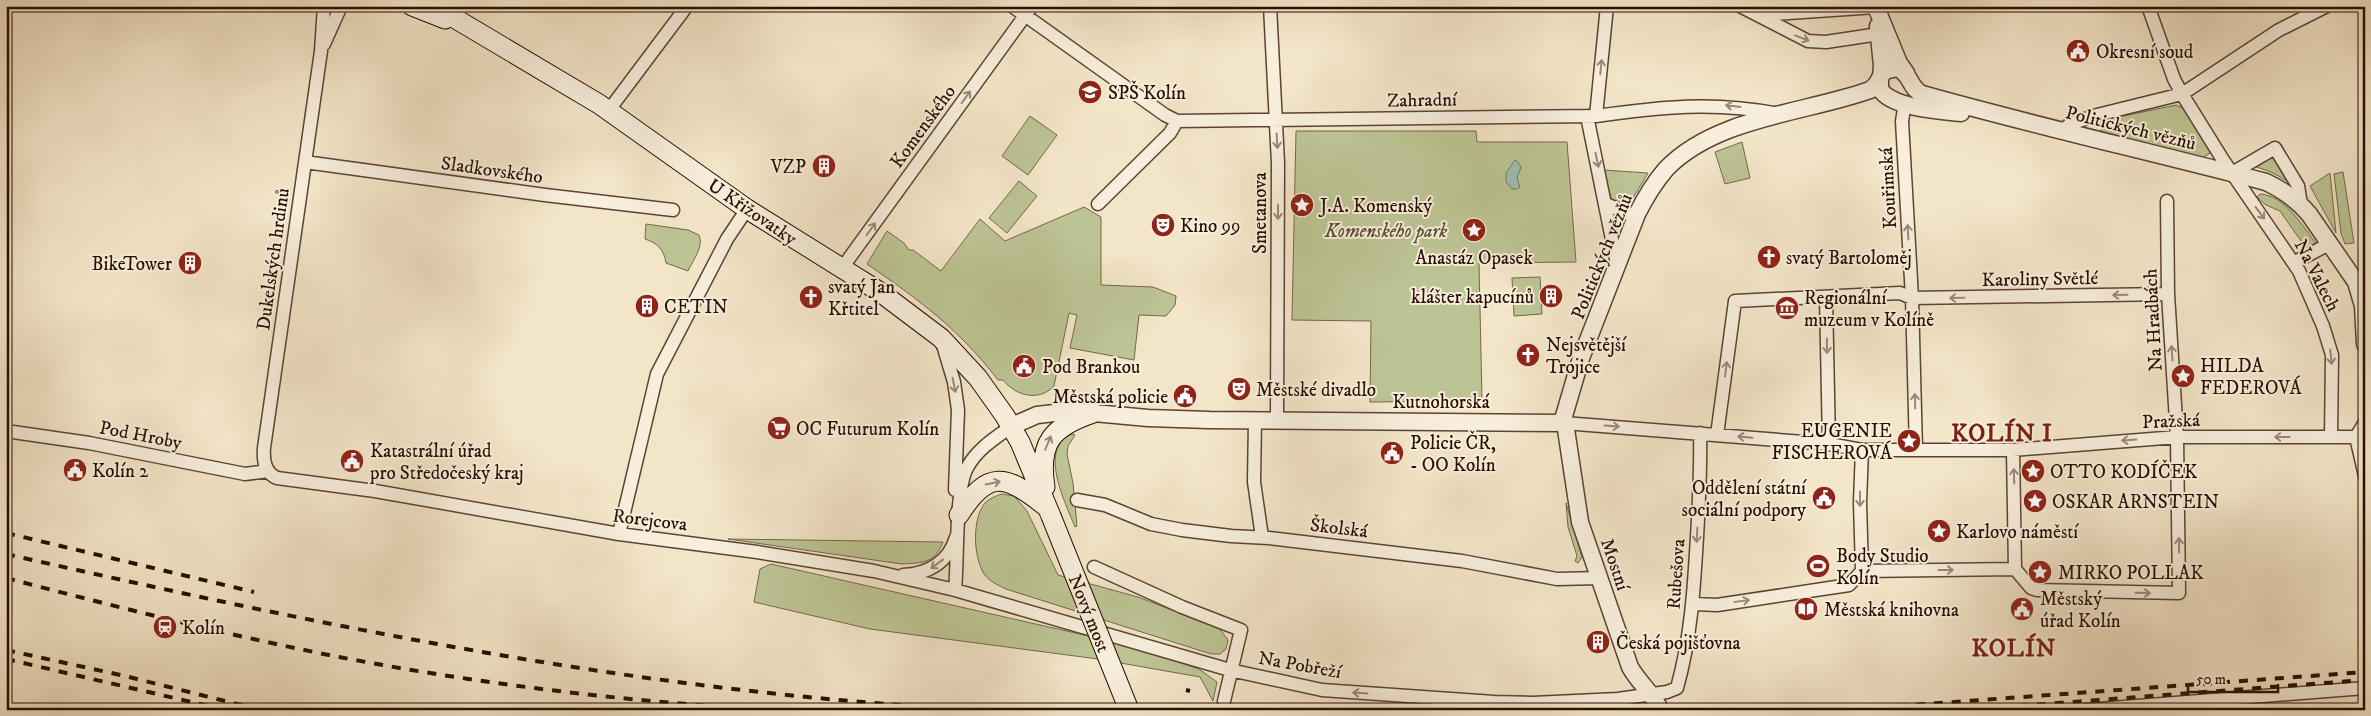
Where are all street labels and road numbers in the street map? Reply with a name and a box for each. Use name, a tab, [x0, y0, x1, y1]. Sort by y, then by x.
street label: Komenského	[885, 81, 961, 173]
street label: Zahradní	[1387, 88, 1458, 113]
street label: Politických vězňů	[2063, 101, 2198, 156]
street label: Kouřimská	[1875, 147, 1902, 229]
street label: Sladkovského	[439, 152, 544, 189]
street label: Smetanova	[1249, 172, 1272, 254]
street label: U Křižovatky	[703, 174, 802, 251]
street label: Dukelských hrdinů	[252, 187, 295, 332]
street label: Politických vězňů	[1567, 190, 1638, 323]
street label: Na Valech	[2289, 236, 2345, 316]
street label: Karoliny Světlé	[1981, 267, 2099, 292]
street label: Na Hradbách	[2139, 268, 2168, 372]
street label: Kutnohorská	[1392, 391, 1490, 414]
street label: Pražská	[2142, 409, 2201, 434]
street label: Pod Hroby	[97, 416, 185, 455]
street label: Rorejcova	[611, 504, 688, 536]
street label: Školská	[1309, 512, 1369, 543]
street label: Mostní	[1595, 535, 1635, 595]
street label: Rubešova	[1663, 538, 1690, 610]
street label: Nový most	[1063, 571, 1115, 656]
street label: Na Pobřeží	[1256, 647, 1344, 684]

